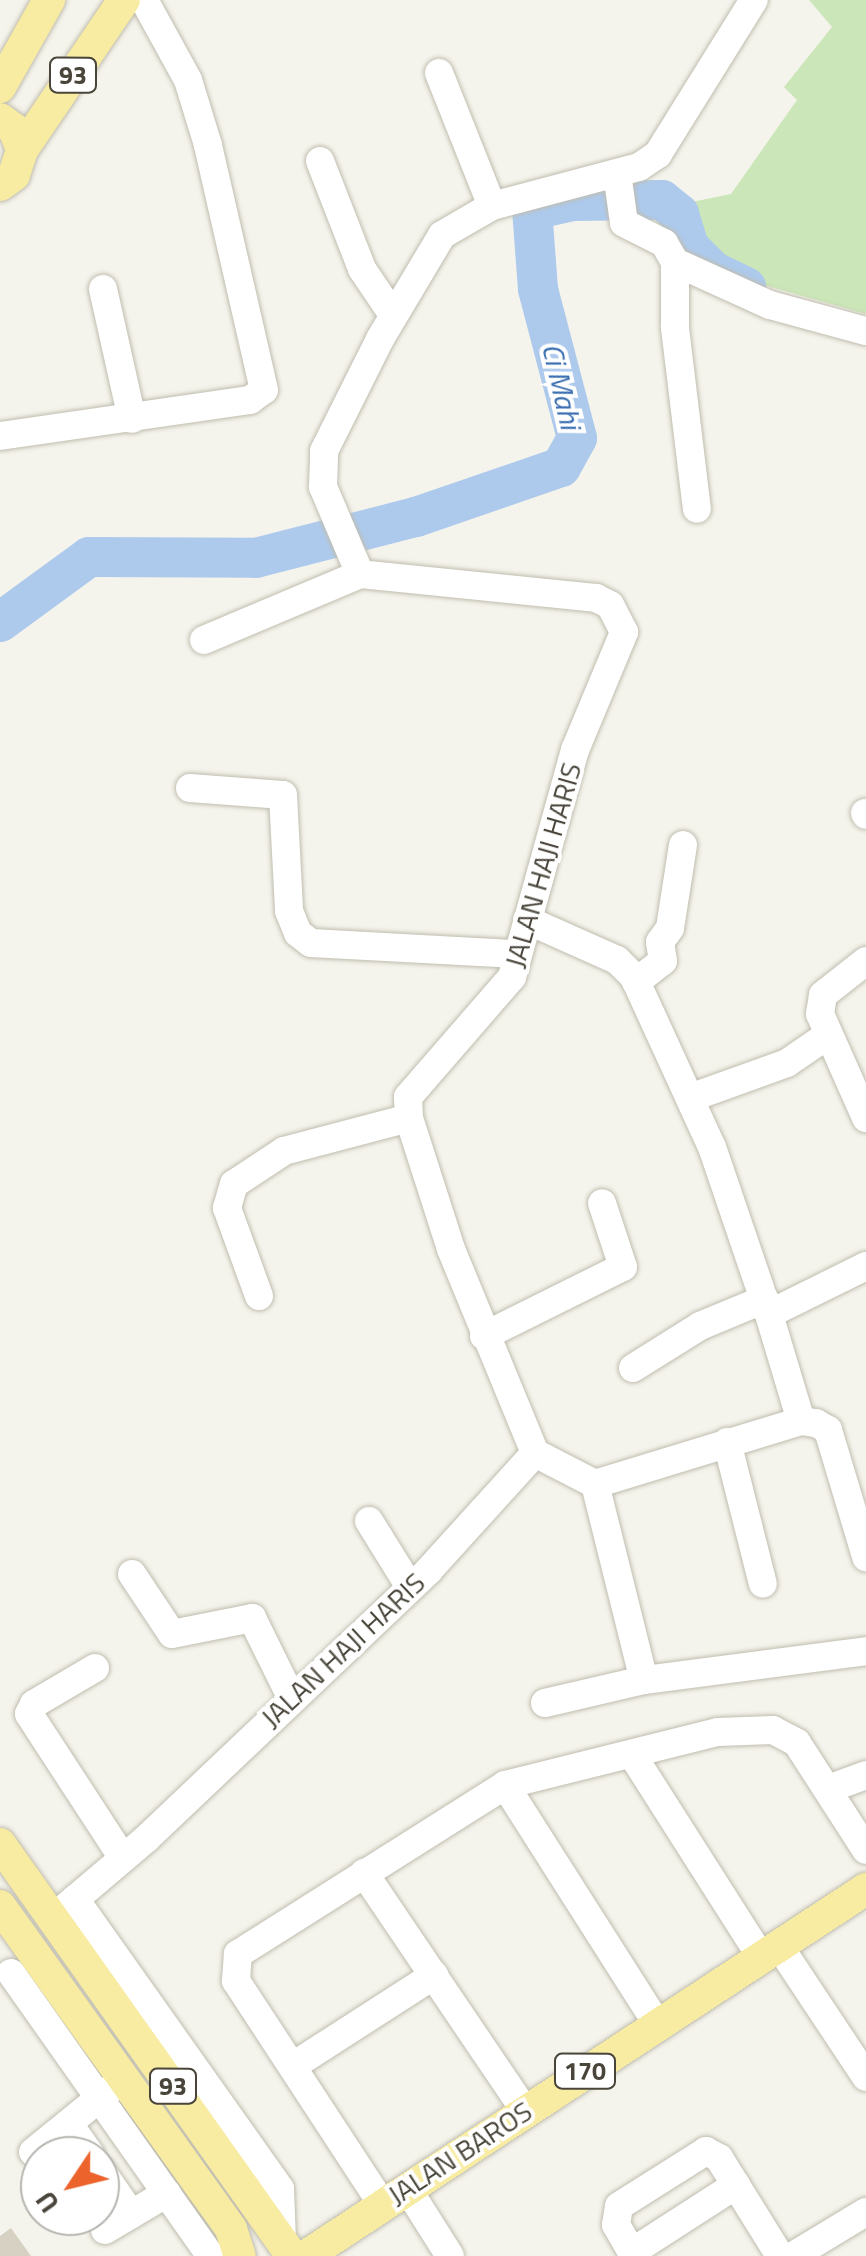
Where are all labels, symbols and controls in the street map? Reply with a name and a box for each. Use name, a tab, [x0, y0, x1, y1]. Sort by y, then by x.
road number: 93	[48, 55, 98, 95]
water label: Ci Mahi	[535, 339, 589, 433]
street label: JALAN HAJI HARIS	[498, 759, 588, 971]
street label: JALAN HAJI HARIS	[254, 1566, 432, 1734]
road number: 170	[552, 2051, 618, 2091]
road number: 93	[148, 2066, 198, 2106]
street label: JALAN BAROS	[382, 2094, 538, 2212]
north arrow	[20, 2136, 120, 2236]
text: U	[24, 2183, 70, 2222]

